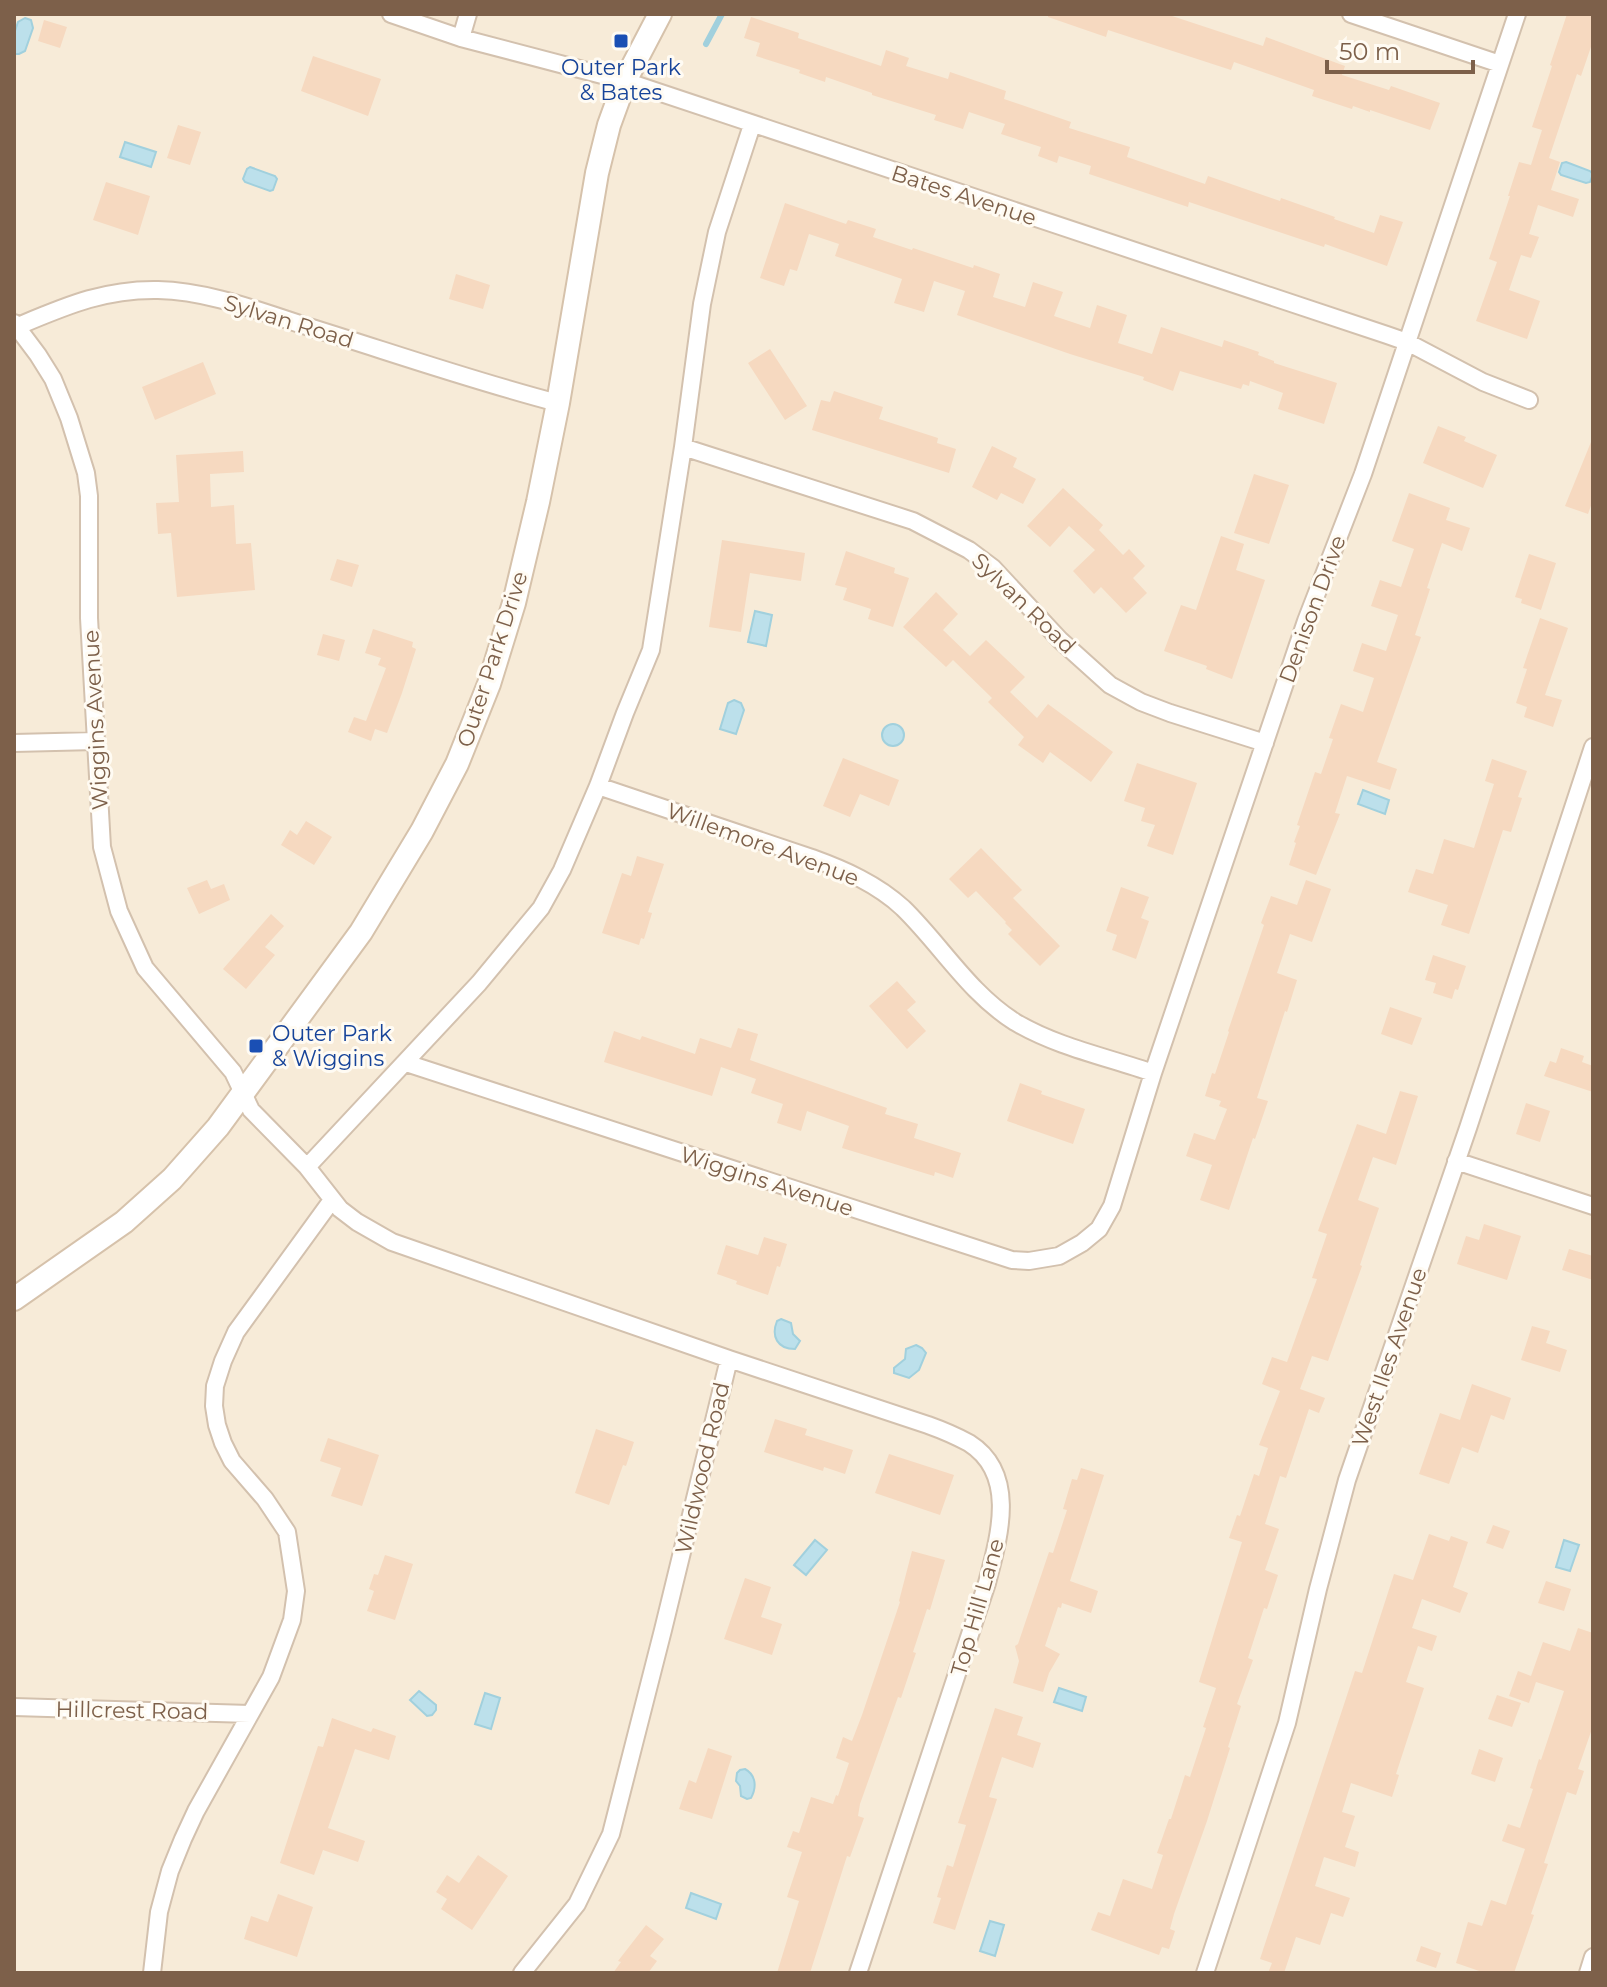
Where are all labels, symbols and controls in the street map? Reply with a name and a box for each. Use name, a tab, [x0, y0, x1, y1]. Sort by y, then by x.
scale bar	[1327, 24, 1473, 74]
marker: Outer Park & Bates	[612, 32, 630, 50]
text: 50 m	[1339, 37, 1400, 66]
place label: Outer Park & Bates	[561, 54, 682, 106]
street label: Bates Avenue	[888, 159, 1040, 232]
street label: Sylvan Road	[221, 289, 357, 354]
street label: Denison Drive	[1273, 532, 1352, 687]
street label: Sylvan Road	[966, 547, 1081, 660]
street label: Outer Park Drive	[451, 568, 534, 750]
street label: Wiggins Avenue	[77, 629, 114, 811]
street label: Willemore Avenue	[663, 797, 863, 892]
place label: Outer Park & Wiggins	[272, 1020, 393, 1072]
marker: Outer Park & Wiggins	[247, 1037, 265, 1055]
street label: Wiggins Avenue	[677, 1141, 857, 1222]
street label: West Iles Avenue	[1346, 1264, 1433, 1450]
street label: Wildwood Road	[670, 1380, 735, 1557]
street label: Top Hill Lane	[945, 1535, 1010, 1679]
street label: Hillcrest Road	[55, 1696, 209, 1725]

